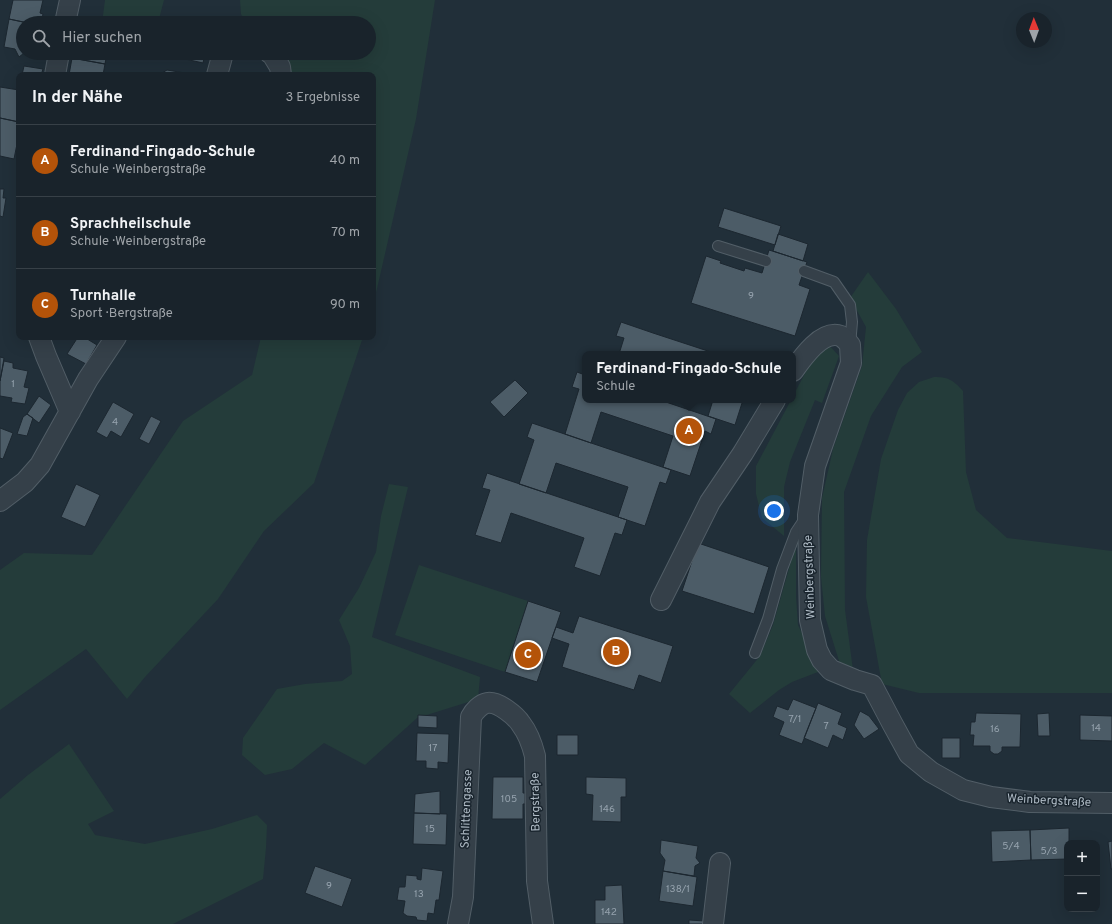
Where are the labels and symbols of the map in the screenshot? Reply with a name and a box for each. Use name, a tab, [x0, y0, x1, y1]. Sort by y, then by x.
north arrow	[1016, 12, 1052, 48]
house number: 9	[748, 290, 754, 303]
house number: 1	[11, 378, 15, 391]
house number: 4	[112, 416, 118, 429]
pin: A	[676, 416, 702, 446]
your location	[764, 501, 784, 521]
street label: Weinbergstraße	[801, 535, 819, 619]
pin: B	[603, 637, 629, 667]
pin: C	[515, 640, 541, 670]
house number: 7/1	[789, 713, 801, 726]
house number: 7	[823, 720, 829, 733]
house number: 14	[1091, 722, 1101, 735]
house number: 16	[990, 723, 1000, 736]
house number: 17	[429, 742, 437, 755]
street label: Schlittengasse	[458, 769, 476, 849]
street label: Bergstraße	[527, 772, 545, 832]
street label: Weinbergstraße	[1007, 791, 1091, 811]
house number: 105	[501, 793, 517, 806]
house number: 146	[599, 803, 615, 816]
house number: 15	[425, 823, 435, 836]
house number: 5/4	[1002, 840, 1020, 853]
house number: 5/3	[1040, 845, 1058, 858]
house number: 9	[326, 880, 332, 893]
house number: 138/1	[666, 883, 690, 896]
house number: 13	[414, 888, 424, 901]
house number: 142	[601, 906, 617, 919]

